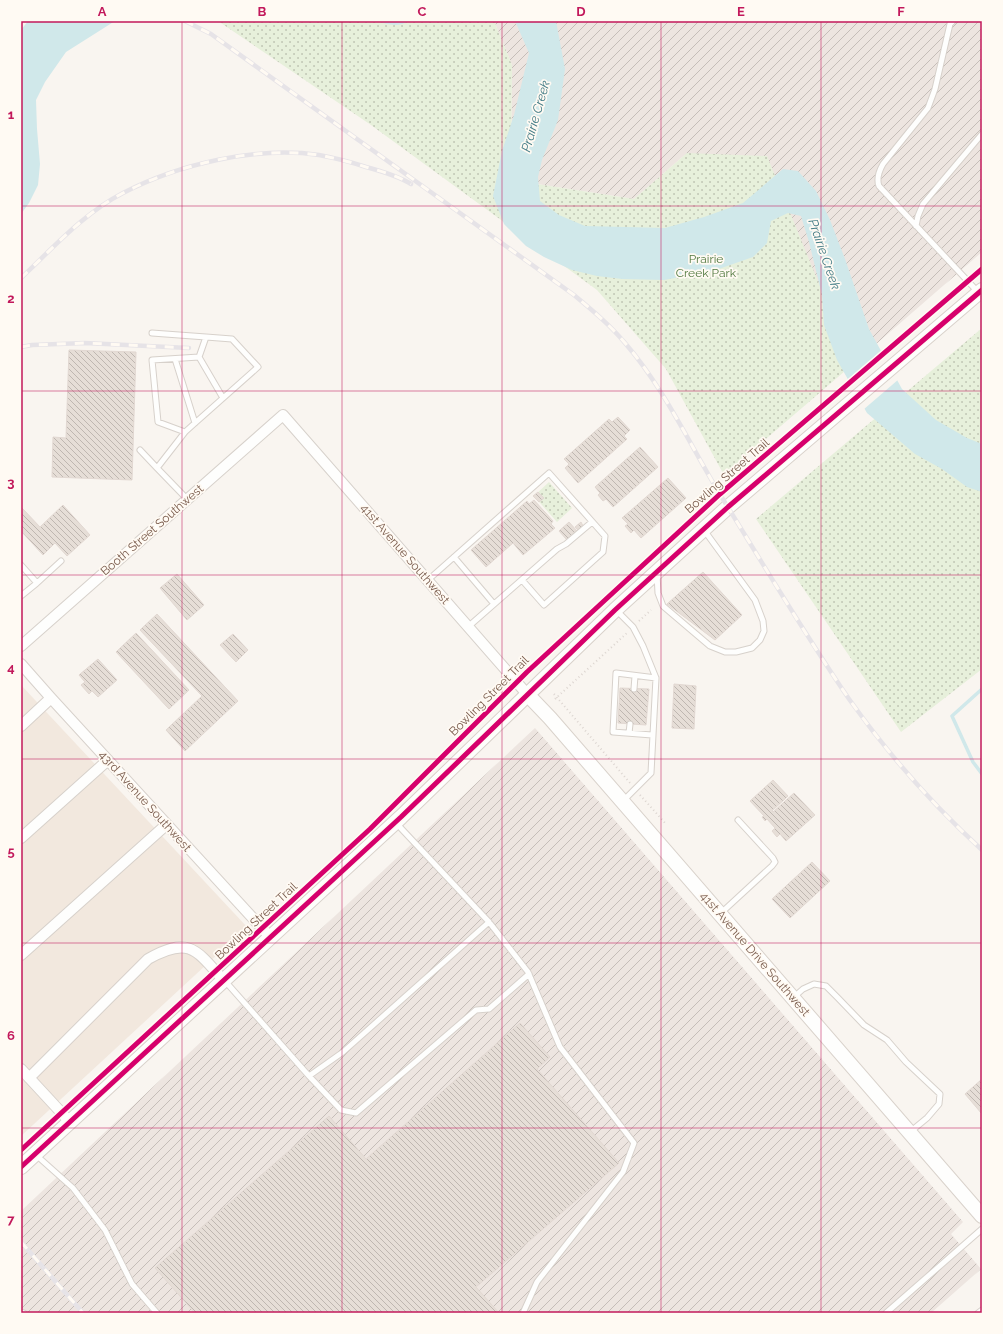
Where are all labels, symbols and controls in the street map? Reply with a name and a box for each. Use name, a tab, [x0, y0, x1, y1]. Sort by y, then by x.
text: A	[98, 4, 107, 19]
text: B	[258, 4, 267, 19]
text: C	[418, 4, 427, 19]
text: D	[576, 4, 586, 19]
text: E	[737, 4, 745, 19]
text: F	[897, 4, 905, 19]
water label: Prairie Creek	[518, 79, 553, 154]
text: 1	[8, 107, 15, 122]
water label: Prairie Creek	[805, 217, 844, 291]
park label: Prairie Creek Park	[676, 252, 737, 280]
text: 2	[7, 291, 15, 306]
street label: Bowling Street Trail	[682, 435, 772, 516]
text: 3	[7, 475, 15, 490]
street label: Booth Street Southwest	[98, 482, 206, 578]
street label: 41st Avenue Southwest	[358, 501, 452, 607]
street label: Bowling Street Trail	[446, 653, 532, 739]
text: 4	[7, 660, 15, 675]
street label: 43rd Avenue Southwest	[96, 748, 194, 854]
text: 5	[7, 844, 15, 859]
street label: Bowling Street Trail	[212, 879, 300, 963]
street label: 41st Avenue Drive Southwest	[697, 889, 813, 1019]
text: 6	[7, 1028, 15, 1043]
text: 7	[7, 1212, 15, 1227]

